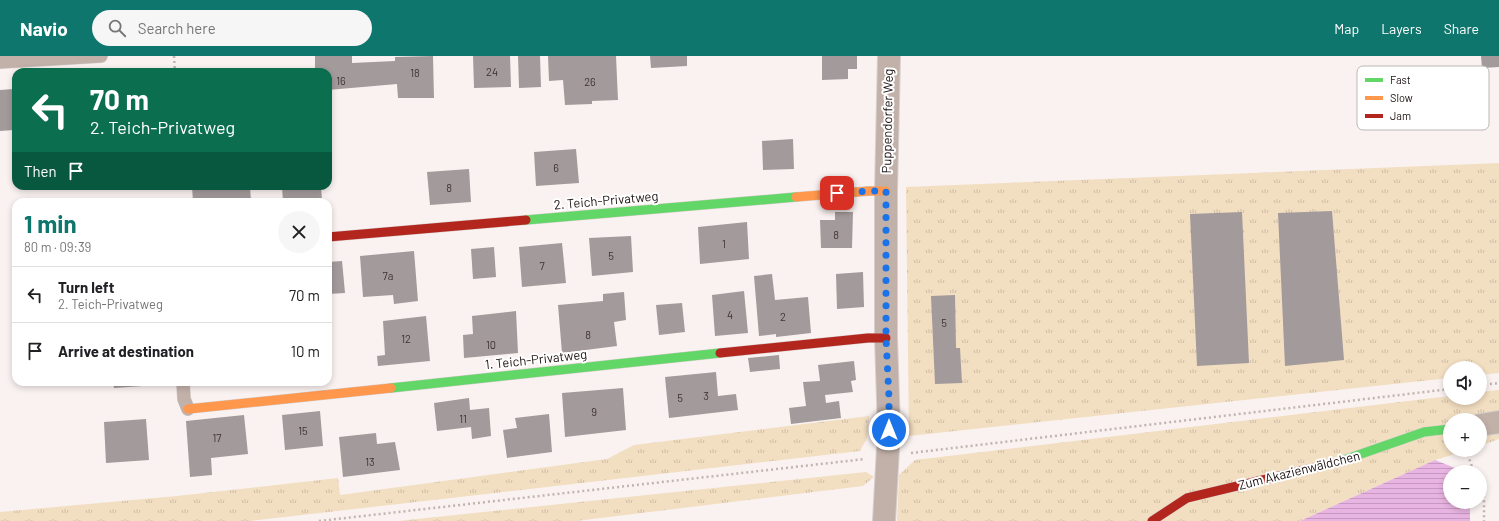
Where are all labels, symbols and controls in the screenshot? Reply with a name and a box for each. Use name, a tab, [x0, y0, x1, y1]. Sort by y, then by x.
search box	[92, 10, 372, 46]
text: Navio	[20, 17, 68, 40]
icon: search	[106, 17, 128, 39]
text: Search here	[138, 19, 216, 37]
text: Map	[1334, 20, 1359, 37]
text: Layers	[1381, 20, 1422, 37]
text: Share	[1444, 20, 1479, 37]
house number: 24	[486, 65, 498, 78]
house number: 18	[410, 66, 420, 79]
legend	[1357, 66, 1489, 130]
street label: Puppendorfer Weg	[878, 68, 896, 174]
text: Fast	[1390, 73, 1411, 86]
house number: 16	[336, 74, 346, 87]
house number: 26	[584, 75, 596, 88]
text: 70 m	[90, 82, 149, 116]
icon: left	[24, 84, 76, 136]
text: Slow	[1390, 91, 1413, 104]
text: Jam	[1390, 109, 1411, 122]
text: 2. Teich-Privatweg	[90, 116, 235, 138]
icon: arrive	[65, 160, 87, 182]
house number: 6	[553, 161, 559, 174]
text: Then	[24, 162, 57, 180]
pin	[820, 176, 854, 210]
house number: 8	[446, 181, 452, 194]
icon: arrive	[826, 182, 848, 204]
street label: 2. Teich-Privatweg	[553, 187, 659, 213]
text: 1 min	[24, 209, 77, 238]
button: close	[278, 211, 320, 253]
house number: 8	[833, 228, 839, 241]
house number: 1	[722, 237, 726, 250]
text: 80 m · 09:39	[24, 239, 91, 255]
house number: 5	[608, 249, 614, 262]
house number: 7	[539, 259, 545, 272]
house number: 7a	[383, 269, 393, 282]
text: Turn left	[58, 278, 114, 296]
icon: left	[24, 284, 46, 306]
text: 70 m	[289, 286, 320, 304]
text: 2. Teich-Privatweg	[58, 296, 163, 312]
house number: 4	[727, 308, 733, 321]
house number: 2	[780, 310, 786, 323]
house number: 5	[941, 316, 947, 329]
house number: 8	[585, 328, 591, 341]
house number: 12	[401, 332, 411, 345]
house number: 10	[486, 338, 496, 351]
icon: arrive	[24, 340, 46, 362]
text: Arrive at destination	[58, 342, 194, 360]
text: 10 m	[291, 342, 320, 360]
street label: 1. Teich-Privatweg	[484, 346, 588, 372]
map controls	[1443, 361, 1487, 509]
button: sound	[1443, 361, 1487, 405]
house number: 3	[703, 389, 709, 402]
house number: 5	[677, 391, 683, 404]
house number: 9	[591, 405, 597, 418]
position arrow	[868, 409, 910, 451]
house number: 11	[459, 412, 467, 425]
button: +	[1443, 413, 1487, 457]
house number: 15	[298, 424, 308, 437]
house number: 17	[212, 431, 222, 444]
street label: Zum Akazienwäldchen	[1236, 447, 1362, 493]
house number: 13	[365, 455, 375, 468]
button: −	[1443, 465, 1487, 509]

